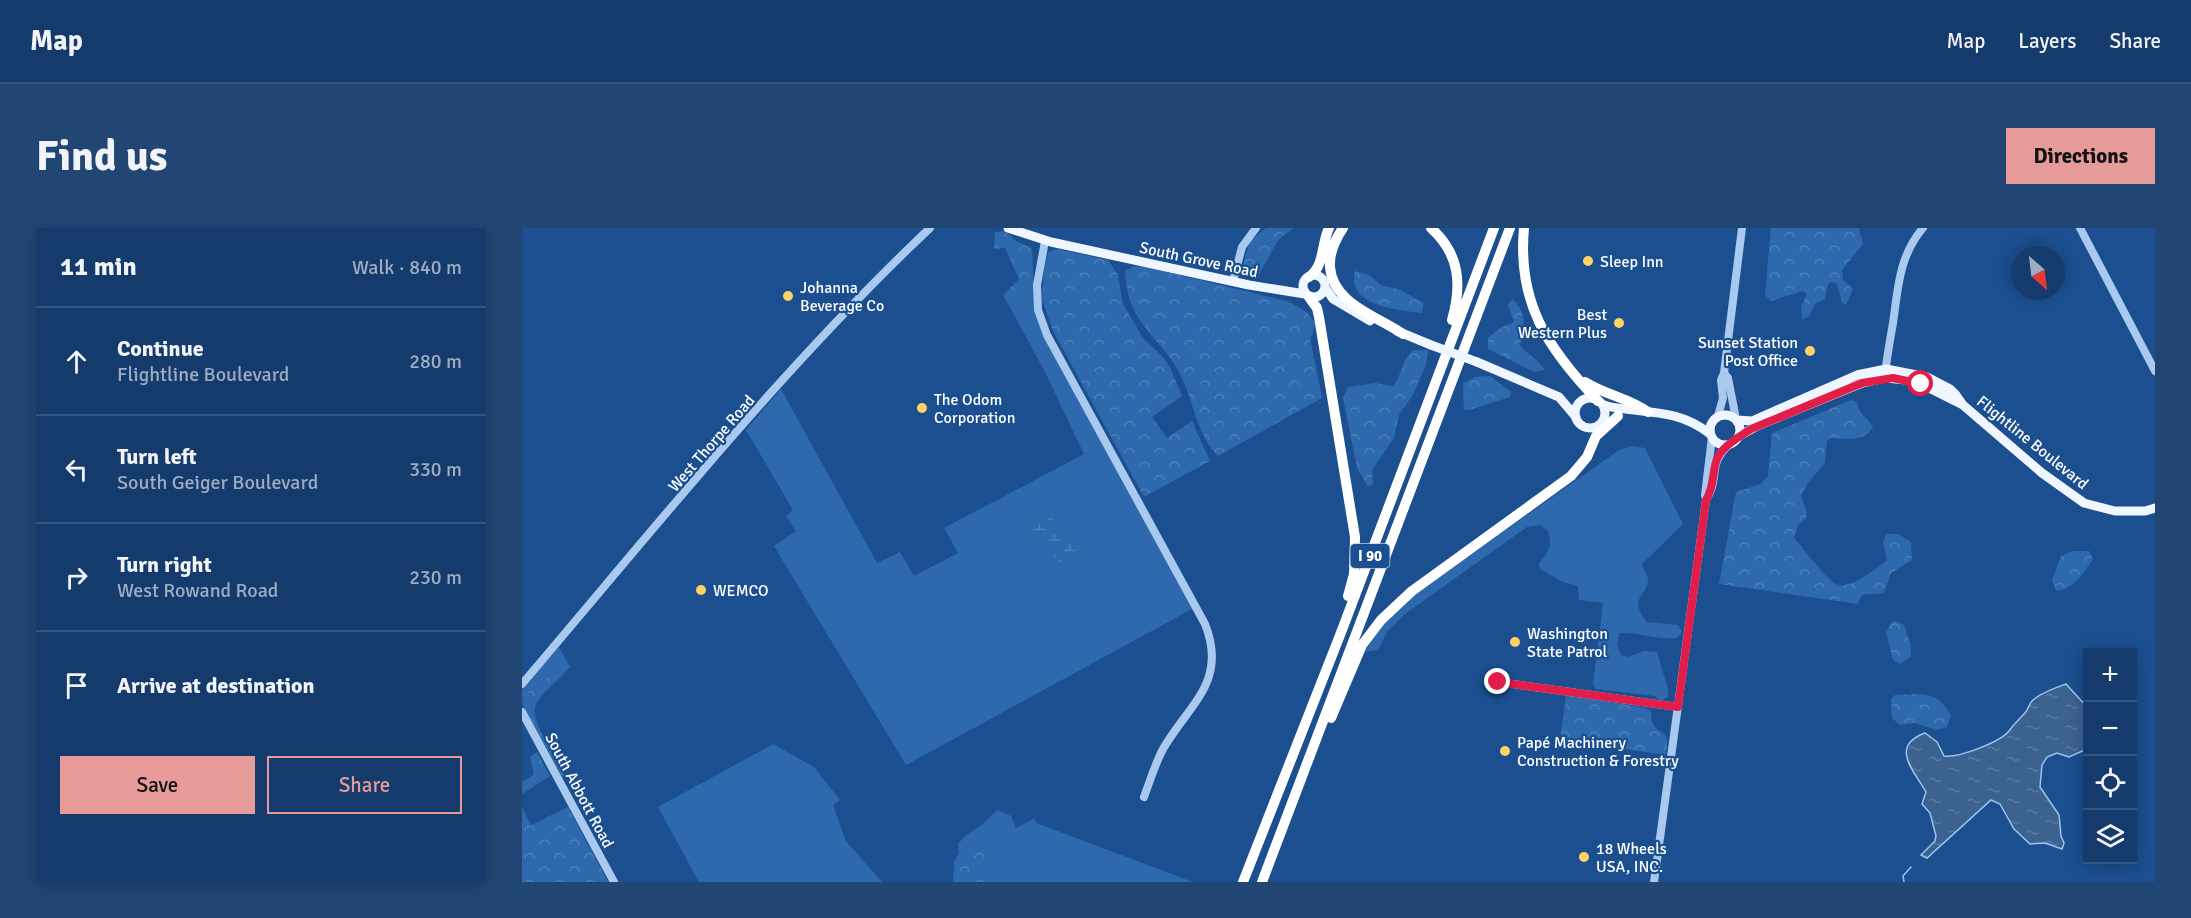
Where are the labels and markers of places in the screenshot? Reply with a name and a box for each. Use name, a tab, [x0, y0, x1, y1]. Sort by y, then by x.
place label: Sleep Inn	[1600, 252, 1664, 272]
marker: Sleep Inn	[1581, 254, 1595, 268]
place label: Johanna Beverage Co	[800, 278, 884, 316]
marker: Johanna Beverage Co	[781, 289, 795, 303]
place label: Best Western Plus	[1518, 305, 1607, 343]
marker: Best Western Plus	[1612, 316, 1626, 330]
place label: Sunset Station Post Office	[1698, 333, 1798, 371]
marker: Sunset Station Post Office	[1803, 344, 1817, 358]
place label: The Odom Corporation	[934, 390, 1015, 428]
marker: The Odom Corporation	[915, 401, 929, 415]
place label: WEMCO	[713, 581, 769, 601]
marker: WEMCO	[694, 583, 708, 597]
place label: Washington State Patrol	[1527, 624, 1608, 662]
marker: Washington State Patrol	[1508, 635, 1522, 649]
place label: Papé Machinery Construction & Forestry	[1517, 733, 1679, 771]
marker: Papé Machinery Construction & Forestry	[1498, 744, 1512, 758]
place label: 18 Wheels USA, INC.	[1596, 839, 1667, 877]
marker: 18 Wheels USA, INC.	[1577, 850, 1591, 864]

